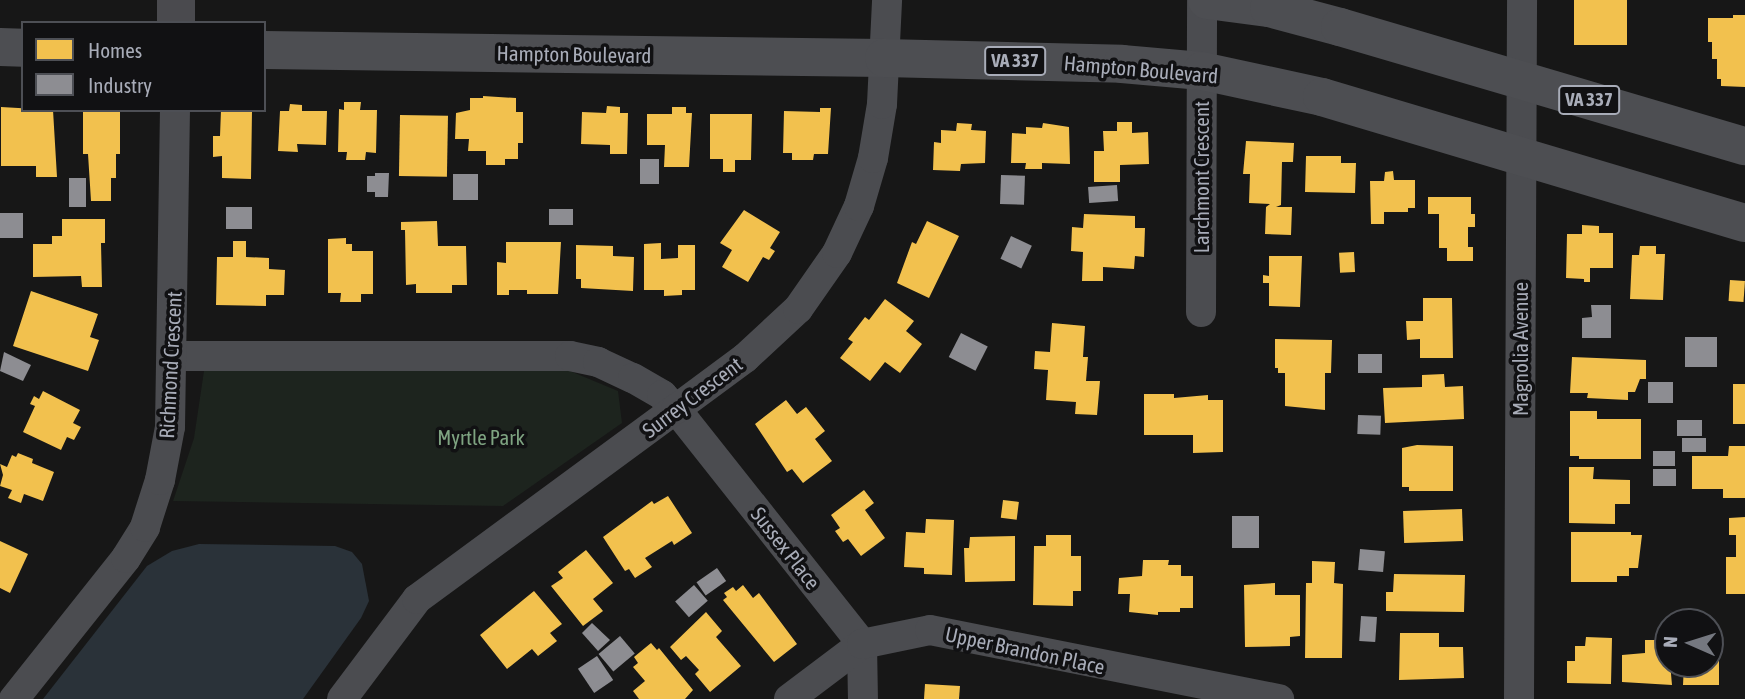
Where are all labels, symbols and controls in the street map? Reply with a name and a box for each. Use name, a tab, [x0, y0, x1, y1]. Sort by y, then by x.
legend	[21, 21, 266, 112]
text: Homes	[88, 38, 142, 62]
street label: Hampton Boulevard	[496, 40, 652, 68]
road number: VA 337	[984, 45, 1046, 76]
street label: Hampton Boulevard	[1063, 50, 1219, 88]
text: Industry	[88, 73, 152, 97]
road number: VA 337	[1558, 85, 1620, 116]
street label: Larchmont Crescent	[1188, 101, 1214, 253]
street label: Magnolia Avenue	[1507, 282, 1533, 416]
street label: Richmond Crescent	[154, 291, 186, 439]
street label: Surrey Crescent	[637, 351, 747, 443]
park label: Myrtle Park	[437, 424, 525, 450]
street label: Sussex Place	[746, 502, 826, 594]
north arrow	[1654, 608, 1724, 678]
street label: Upper Brandon Place	[943, 621, 1107, 679]
text: N	[1659, 636, 1681, 648]

